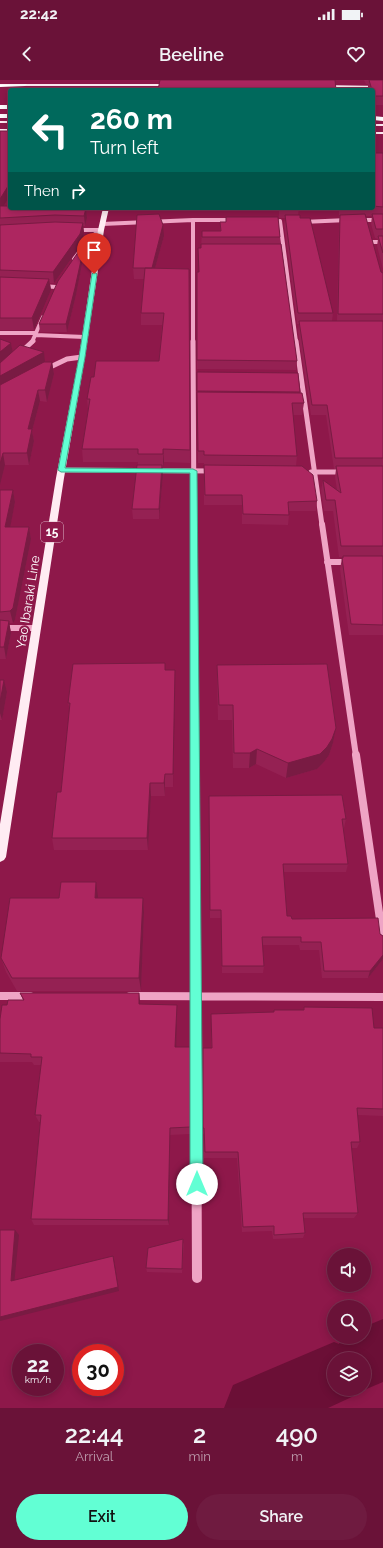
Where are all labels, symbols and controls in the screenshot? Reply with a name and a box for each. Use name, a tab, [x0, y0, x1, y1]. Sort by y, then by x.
text: 22:42	[20, 5, 58, 23]
icon: back	[16, 43, 38, 65]
icon: heart	[345, 43, 367, 65]
text: Beeline	[159, 44, 224, 65]
text: 260 m	[90, 103, 173, 136]
icon: left	[24, 104, 76, 156]
text: Turn left	[90, 137, 159, 158]
icon: right	[67, 180, 89, 202]
text: Then	[24, 182, 59, 200]
pin	[77, 233, 111, 274]
icon: arrive	[83, 239, 105, 261]
road number: 15	[41, 522, 63, 542]
street label: Yao Ibaraki Line	[13, 554, 43, 650]
position arrow	[176, 1163, 218, 1205]
map controls	[327, 1248, 371, 1396]
button: sound	[327, 1248, 371, 1292]
button: search	[327, 1300, 371, 1344]
speed limit sign: 30	[72, 1344, 124, 1396]
button: layers	[327, 1352, 371, 1396]
text: 22	[27, 1353, 49, 1377]
text: km/h	[25, 1374, 51, 1385]
text: 22:44	[65, 1420, 124, 1449]
text: 2	[193, 1420, 206, 1449]
text: 490	[276, 1420, 318, 1449]
text: Arrival	[75, 1449, 113, 1464]
text: min	[188, 1449, 211, 1464]
text: m	[291, 1449, 303, 1464]
button: Exit	[16, 1494, 188, 1540]
button: Share	[196, 1494, 367, 1540]

